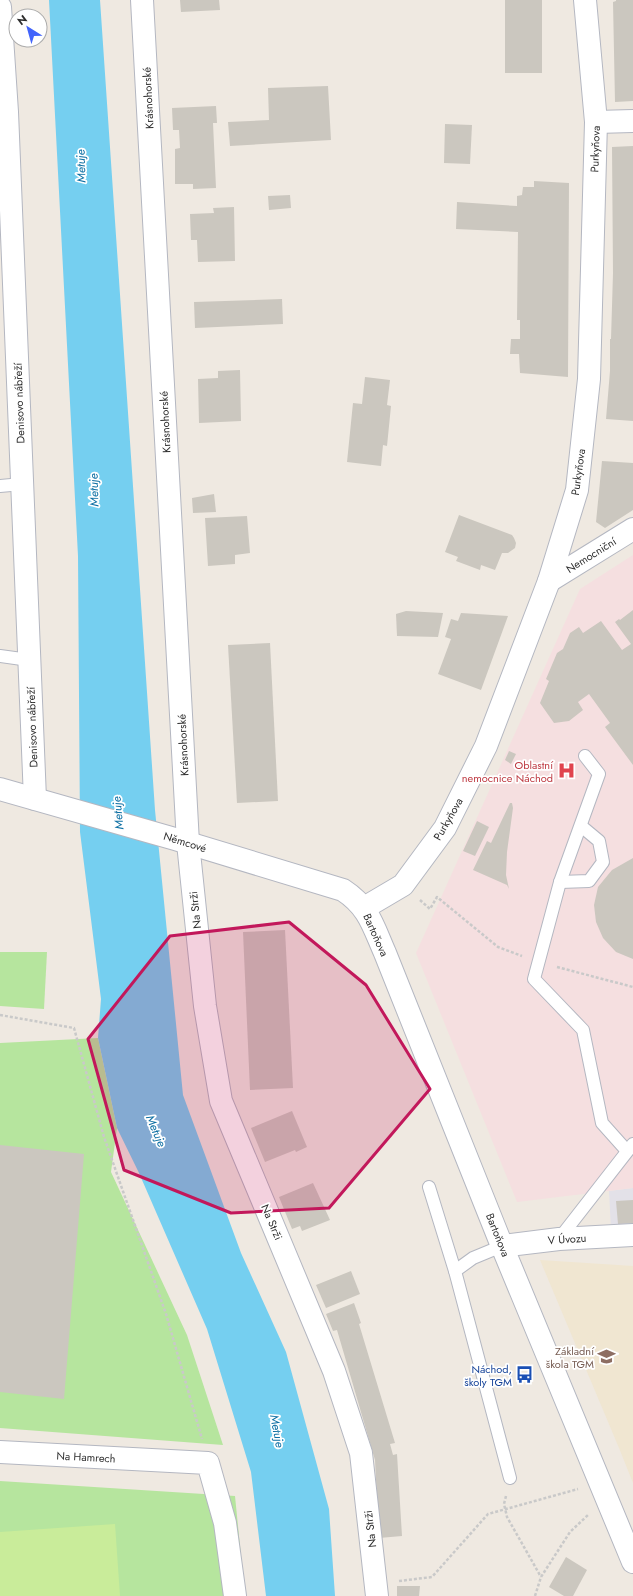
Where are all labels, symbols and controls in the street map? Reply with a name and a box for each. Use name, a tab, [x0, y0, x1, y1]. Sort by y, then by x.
north arrow	[8, 8, 48, 48]
text: N	[14, 11, 30, 29]
street label: Krásnohorské	[138, 66, 158, 129]
street label: Purkyňova	[586, 125, 604, 173]
water label: Metuje	[71, 149, 91, 183]
street label: Denisovo nábřeží	[10, 361, 28, 444]
street label: Krásnohorské	[155, 390, 175, 453]
street label: Purkyňova	[567, 448, 589, 496]
water label: Metuje	[84, 473, 104, 507]
street label: Nemocniční	[563, 533, 620, 577]
street label: Denisovo nábřeží	[23, 685, 41, 768]
street label: Krásnohorské	[173, 713, 193, 776]
place label: Oblastní nemocnice Náchod	[462, 757, 554, 786]
hospital icon: Oblastní nemocnice Náchod	[556, 761, 576, 781]
street label: Purkyňova	[429, 795, 467, 843]
water label: Metuje	[108, 796, 128, 830]
street label: Němcové	[162, 828, 209, 856]
street label: Na Strži	[185, 890, 205, 929]
street label: Bartoňova	[359, 911, 393, 959]
water label: Metuje	[141, 1112, 171, 1150]
street label: Na Strži	[257, 1202, 287, 1242]
street label: Bartoňova	[482, 1211, 514, 1259]
street label: V Úvozu	[547, 1230, 587, 1248]
place label: Základní škola TGM	[546, 1343, 595, 1372]
school or university icon: Základní škola TGM	[597, 1347, 617, 1367]
place label: Náchod, školy TGM	[464, 1361, 512, 1390]
bus stop icon: Náchod, školy TGM	[515, 1365, 535, 1385]
water label: Metuje	[265, 1413, 289, 1449]
street label: Na Hamrech	[56, 1447, 116, 1467]
street label: Na Strži	[360, 1509, 380, 1549]

